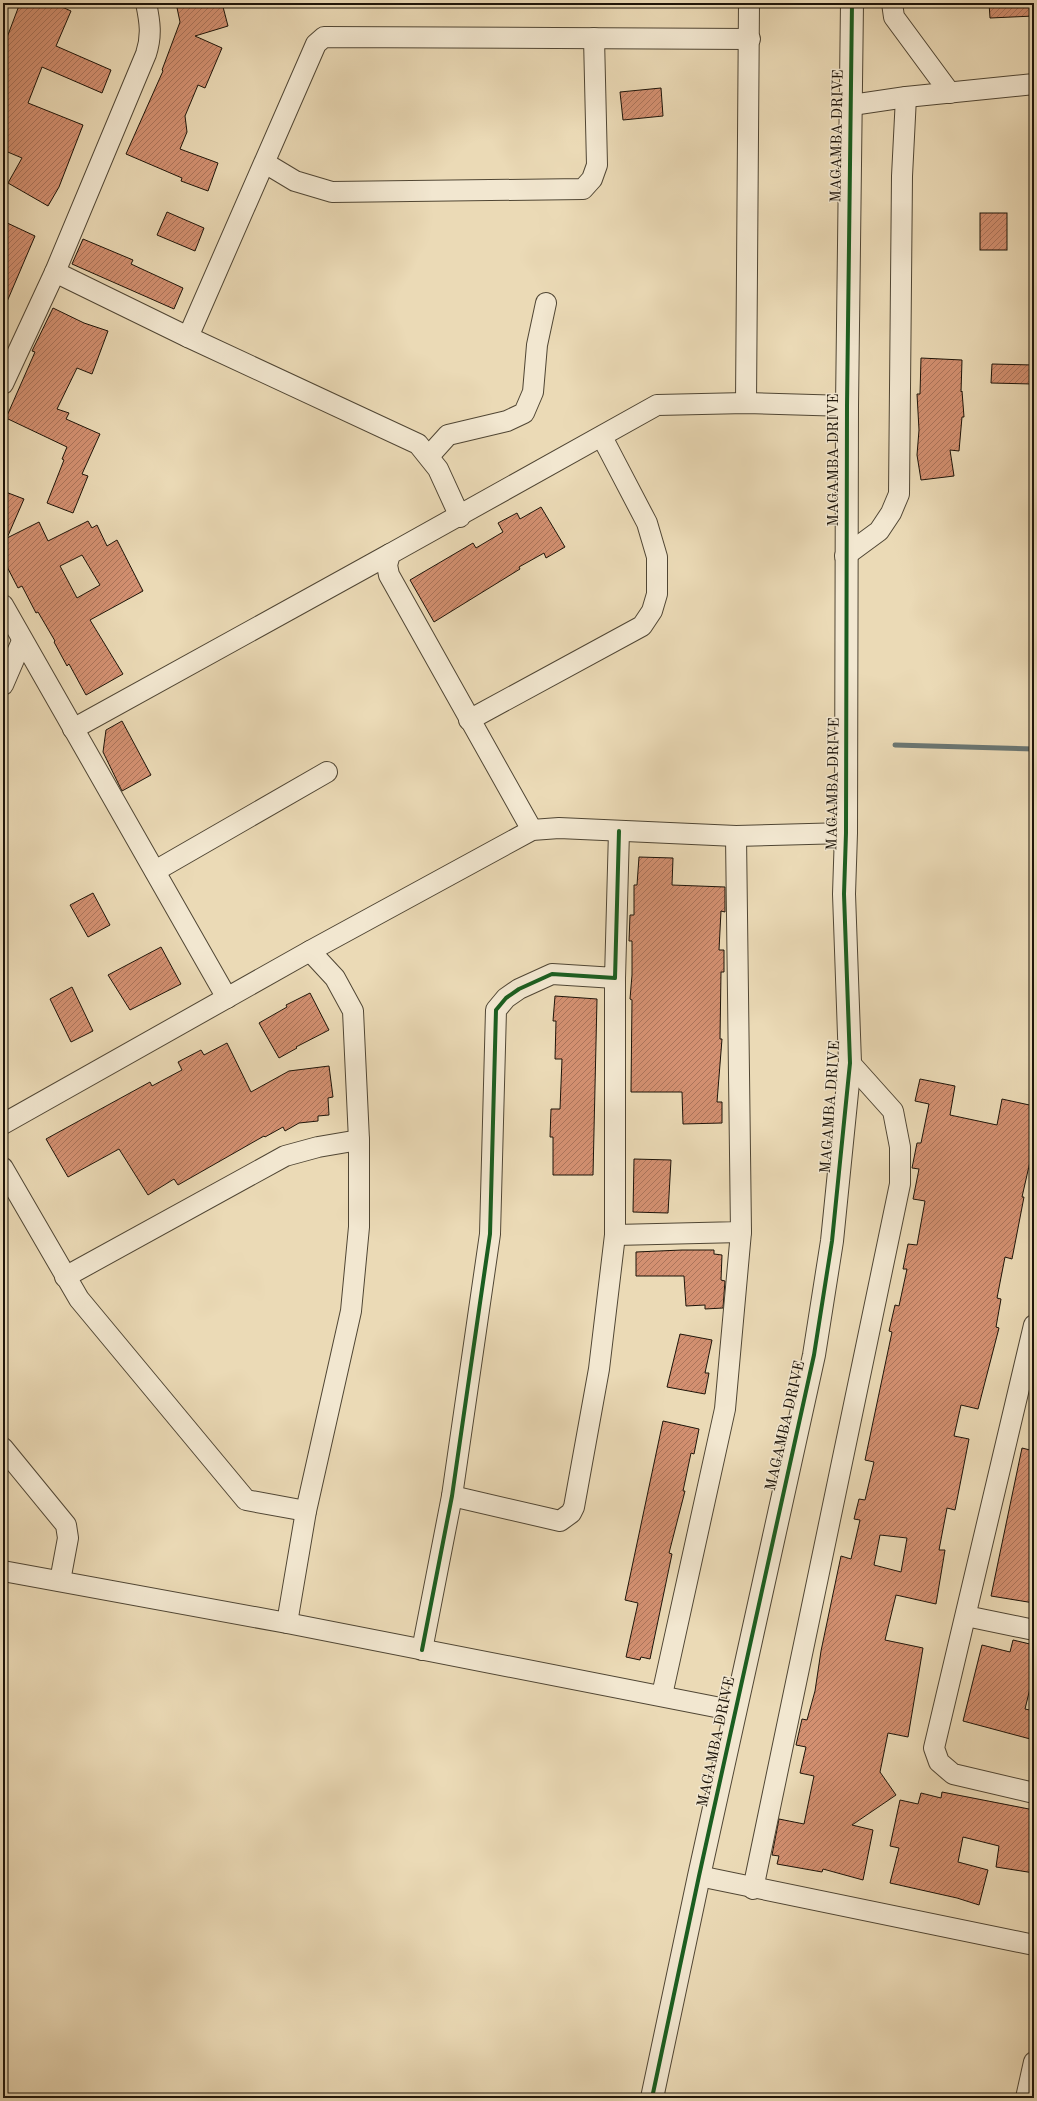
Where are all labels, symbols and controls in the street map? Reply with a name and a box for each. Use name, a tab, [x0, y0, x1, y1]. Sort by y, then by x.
street label: MAGAMBA DRIVE	[829, 69, 847, 203]
street label: MAGAMBA DRIVE	[827, 393, 842, 527]
street label: MAGAMBA DRIVE	[825, 717, 843, 851]
street label: MAGAMBA DRIVE	[819, 1040, 843, 1174]
street label: MAGAMBA DRIVE	[764, 1359, 808, 1493]
street label: MAGAMBA DRIVE	[696, 1675, 738, 1809]

